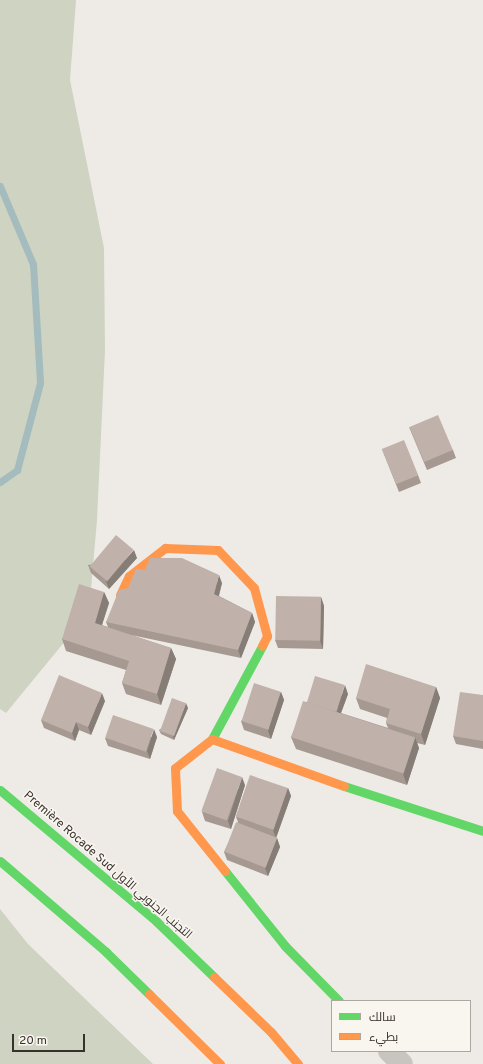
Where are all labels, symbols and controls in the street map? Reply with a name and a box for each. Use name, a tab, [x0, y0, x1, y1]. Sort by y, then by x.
street label: Première Rocade Sud التجنب الجنوبي الأول	[20, 789, 194, 943]
legend	[331, 1000, 471, 1052]
text: سالك	[369, 1010, 396, 1026]
scale bar	[14, 1026, 87, 1052]
text: بطيء	[369, 1030, 398, 1046]
text: 20 m	[19, 1033, 47, 1049]

